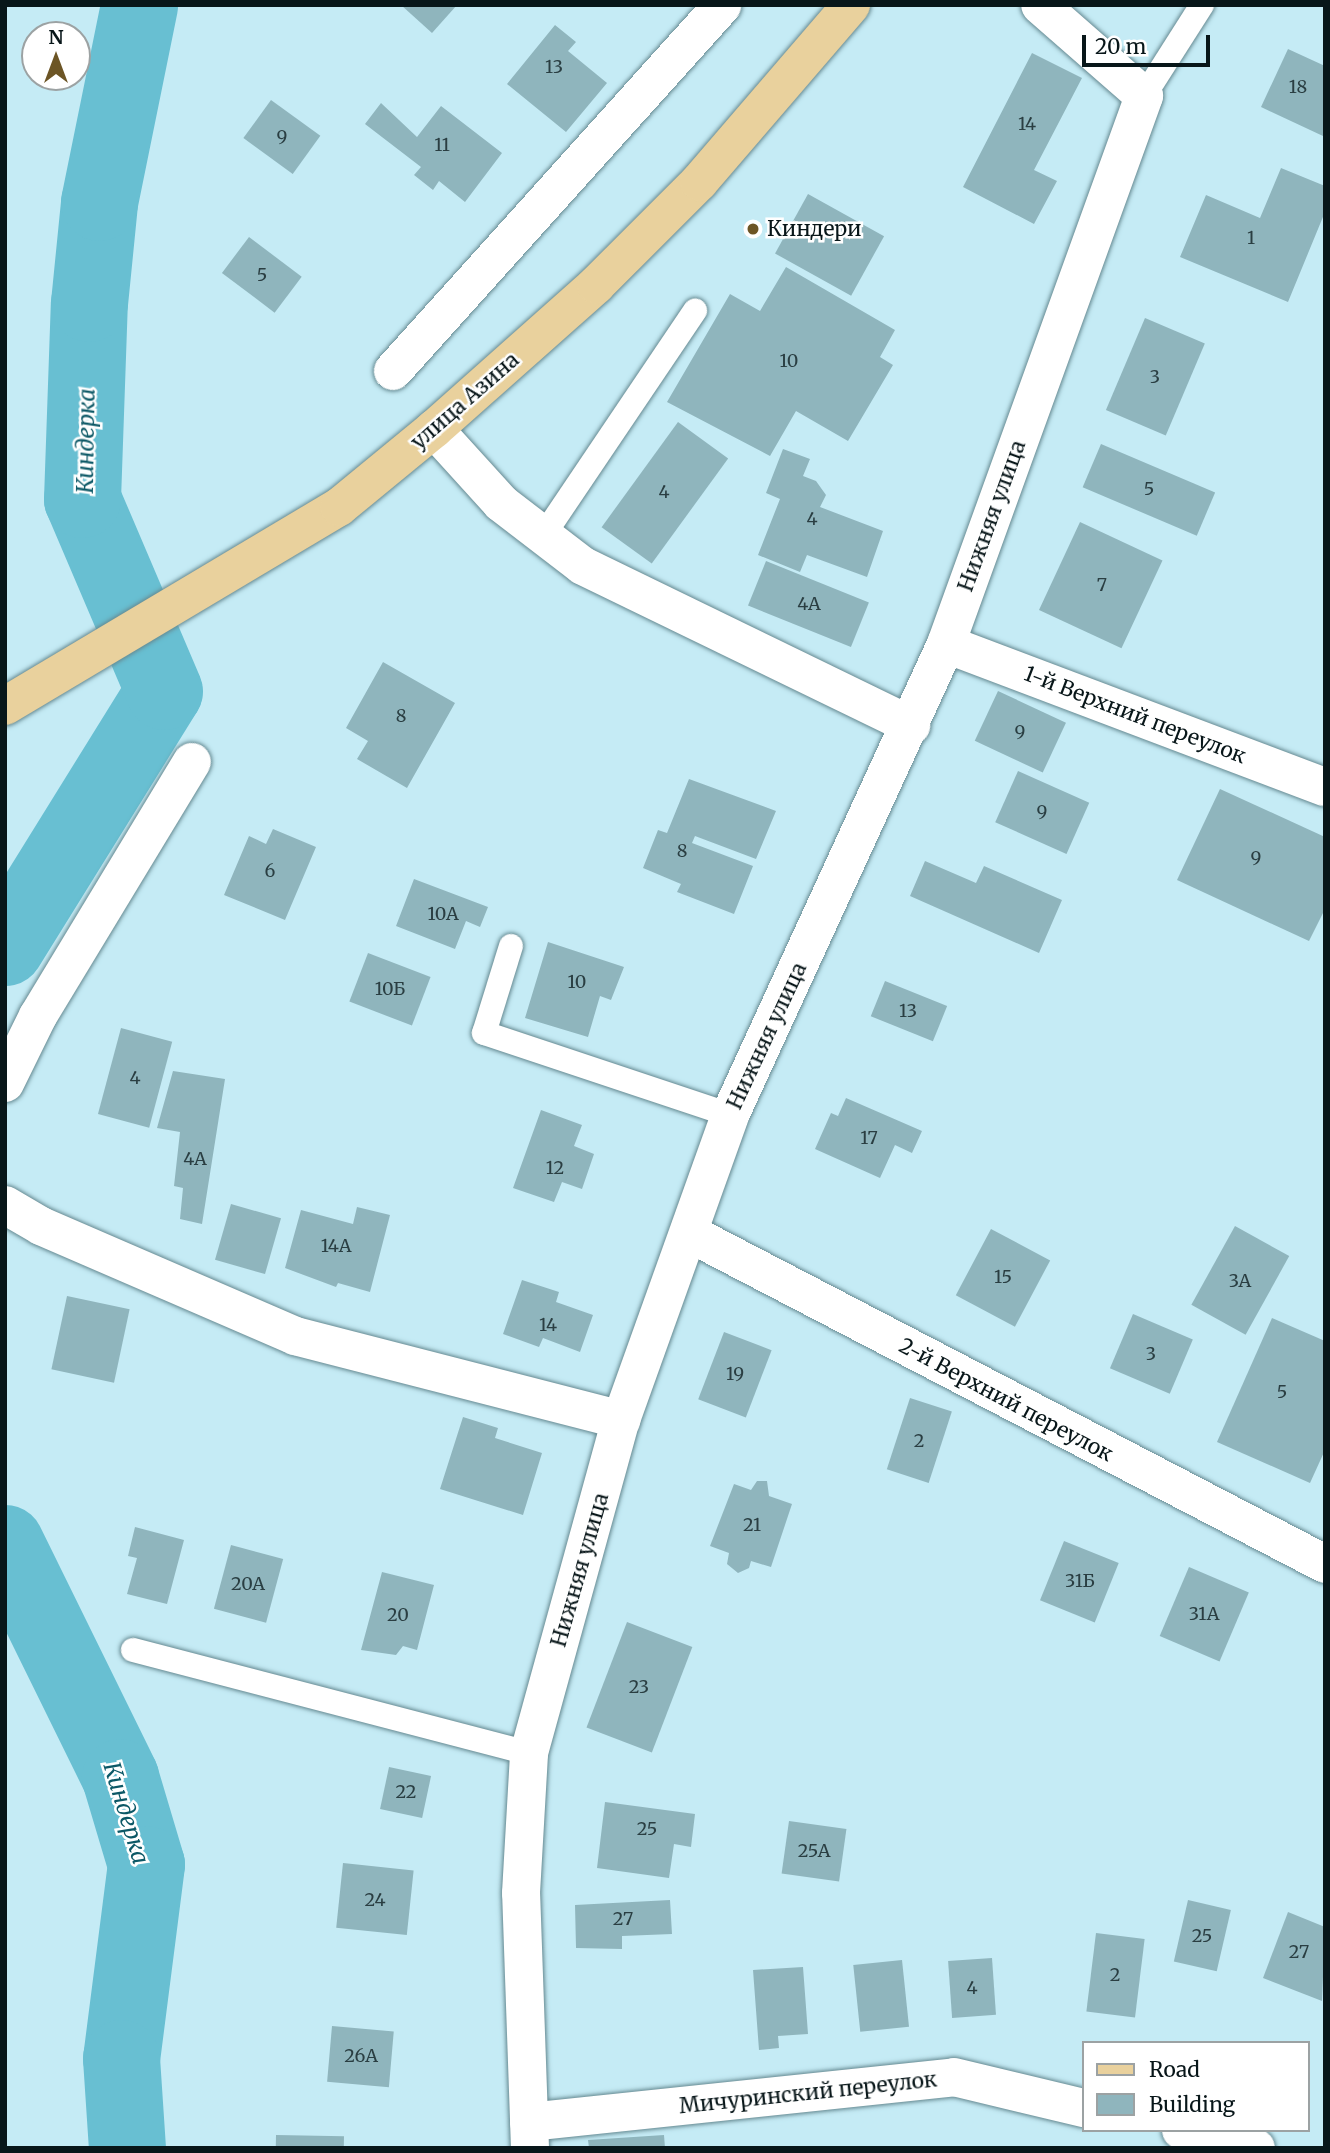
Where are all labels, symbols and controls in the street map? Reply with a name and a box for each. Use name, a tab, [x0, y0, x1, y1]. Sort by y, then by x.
north arrow	[21, 21, 91, 91]
scale bar	[1085, 21, 1213, 65]
text: N	[48, 25, 64, 49]
text: 20 m	[1095, 33, 1146, 60]
house number: 13	[545, 56, 563, 78]
house number: 18	[1289, 76, 1307, 98]
house number: 14	[1018, 113, 1036, 135]
house number: 9	[277, 126, 287, 148]
house number: 11	[434, 134, 450, 156]
place label: Киндери	[767, 216, 862, 242]
marker: Киндери	[745, 221, 761, 237]
house number: 1	[1247, 227, 1255, 249]
house number: 5	[257, 264, 267, 286]
street label: улица Азина	[406, 347, 524, 455]
house number: 10	[780, 350, 798, 372]
house number: 3	[1150, 366, 1160, 388]
water label: Киндерка	[71, 388, 101, 494]
street label: Нижняя улица	[953, 437, 1031, 595]
house number: 5	[1144, 478, 1154, 500]
house number: 4	[658, 481, 670, 503]
house number: 4	[806, 508, 818, 530]
house number: 7	[1097, 574, 1107, 596]
house number: 4А	[797, 593, 821, 615]
street label: 1-й Верхний переулок	[1021, 661, 1249, 769]
house number: 8	[396, 705, 406, 727]
house number: 9	[1015, 721, 1025, 743]
house number: 9	[1037, 801, 1047, 823]
house number: 8	[677, 840, 687, 862]
house number: 9	[1251, 847, 1261, 869]
house number: 6	[265, 860, 275, 882]
house number: 10А	[427, 903, 459, 925]
street label: Нижняя улица	[722, 959, 812, 1113]
house number: 10	[568, 971, 586, 993]
house number: 10Б	[375, 978, 405, 1000]
house number: 13	[899, 1000, 917, 1022]
house number: 4	[129, 1067, 141, 1089]
house number: 17	[860, 1127, 878, 1149]
house number: 4А	[183, 1148, 207, 1170]
house number: 12	[546, 1157, 564, 1179]
house number: 14А	[321, 1235, 351, 1257]
house number: 15	[994, 1266, 1012, 1288]
house number: 3А	[1229, 1270, 1251, 1292]
house number: 14	[539, 1314, 557, 1336]
street label: 2-й Верхний переулок	[895, 1333, 1117, 1467]
house number: 3	[1146, 1343, 1156, 1365]
house number: 19	[726, 1363, 744, 1385]
house number: 5	[1277, 1381, 1287, 1403]
house number: 2	[914, 1430, 924, 1452]
street label: Нижняя улица	[546, 1490, 614, 1650]
house number: 21	[743, 1514, 761, 1536]
house number: 31Б	[1065, 1570, 1095, 1592]
house number: 20А	[231, 1573, 265, 1595]
house number: 31А	[1189, 1603, 1219, 1625]
house number: 20	[387, 1604, 409, 1626]
house number: 23	[629, 1676, 649, 1698]
water label: Киндерка	[97, 1759, 155, 1867]
house number: 22	[395, 1781, 417, 1803]
house number: 25	[637, 1818, 657, 1840]
house number: 25А	[798, 1840, 830, 1862]
house number: 24	[364, 1889, 386, 1911]
house number: 27	[613, 1908, 633, 1930]
house number: 25	[1192, 1925, 1212, 1947]
house number: 27	[1289, 1941, 1309, 1963]
house number: 2	[1110, 1964, 1120, 1986]
house number: 4	[966, 1977, 978, 1999]
legend	[1082, 2041, 1309, 2132]
house number: 26А	[344, 2045, 378, 2067]
text: Road	[1149, 2056, 1200, 2083]
street label: Мичуринский переулок	[678, 2067, 938, 2119]
text: Building	[1149, 2091, 1235, 2118]

